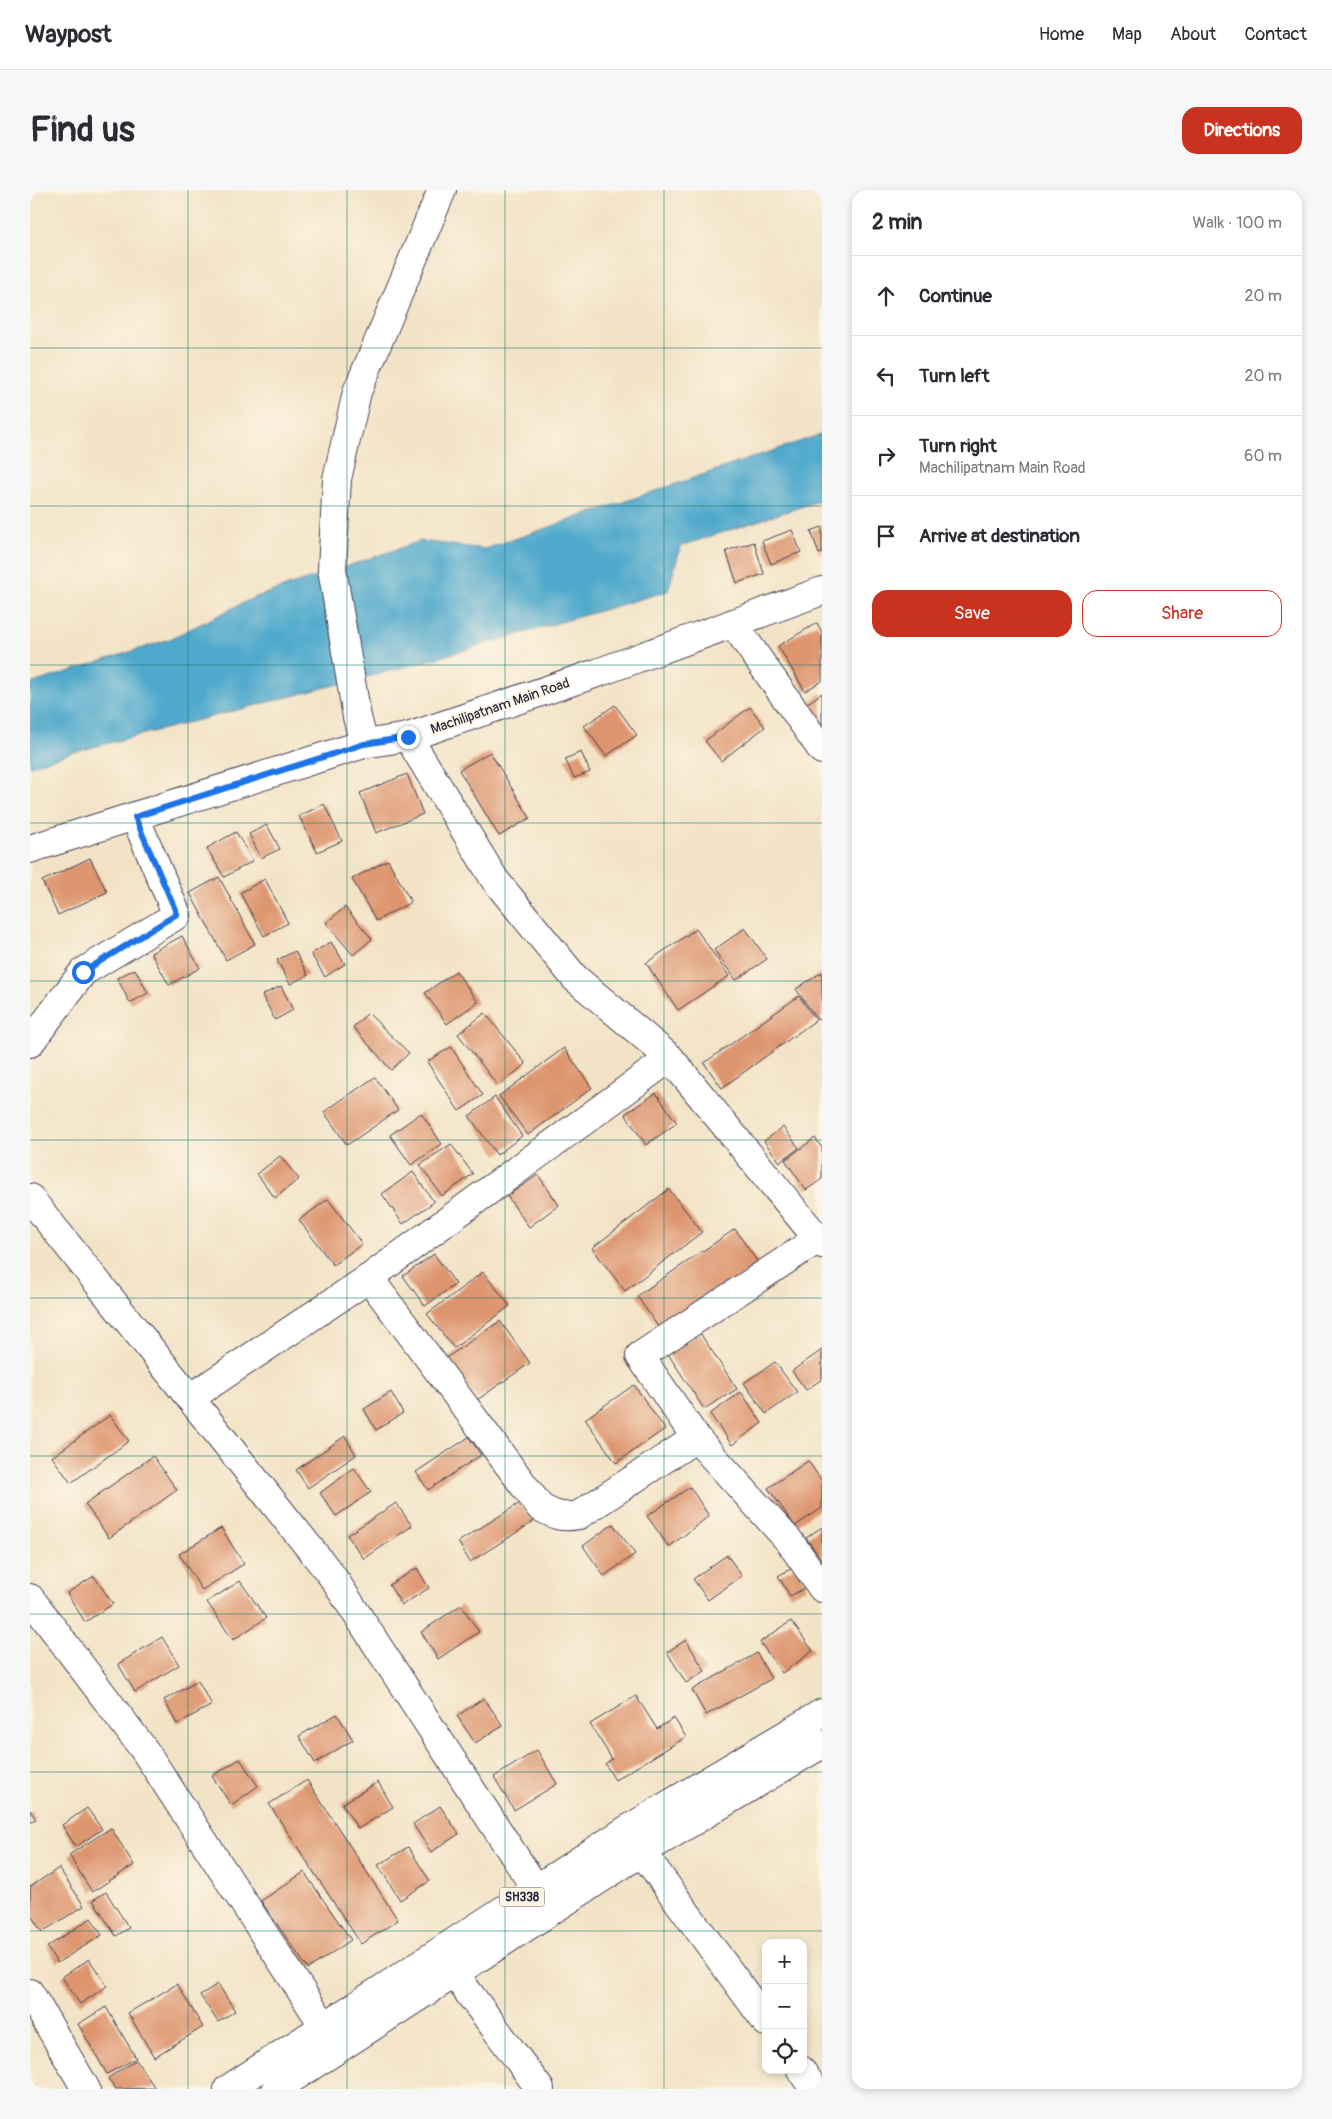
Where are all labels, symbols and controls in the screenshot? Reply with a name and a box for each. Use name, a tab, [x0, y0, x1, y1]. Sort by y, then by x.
text: Waypost	[25, 20, 112, 49]
text: Home	[1039, 23, 1084, 46]
text: Map	[1112, 23, 1142, 46]
text: About	[1170, 23, 1216, 46]
text: Contact	[1244, 23, 1307, 46]
button: Directions	[1182, 107, 1302, 154]
text: Find us	[30, 108, 135, 152]
text: 2 min	[872, 209, 922, 236]
text: Walk · 100 m	[1193, 213, 1282, 233]
icon: ahead	[872, 282, 900, 310]
text: Continue	[919, 284, 992, 308]
text: 20 m	[1244, 286, 1282, 306]
icon: left	[872, 362, 900, 390]
text: Turn left	[919, 364, 989, 388]
text: 20 m	[1244, 366, 1282, 386]
text: Turn right	[919, 434, 997, 458]
icon: right	[872, 442, 900, 470]
text: 60 m	[1244, 446, 1282, 466]
text: Machilipatnam Main Road	[919, 458, 1086, 478]
icon: arrive	[872, 522, 900, 550]
text: Arrive at destination	[919, 524, 1080, 548]
button: Save	[872, 590, 1072, 637]
button: Share	[1082, 590, 1282, 637]
street label: Machilipatnam Main Road	[428, 674, 572, 738]
route end	[397, 726, 420, 749]
route start	[72, 961, 95, 984]
road number: SH338	[500, 1888, 544, 1906]
map controls	[762, 1939, 807, 2074]
button: +	[762, 1939, 807, 1984]
button: −	[762, 1984, 807, 2029]
button: locate	[762, 2029, 807, 2074]

